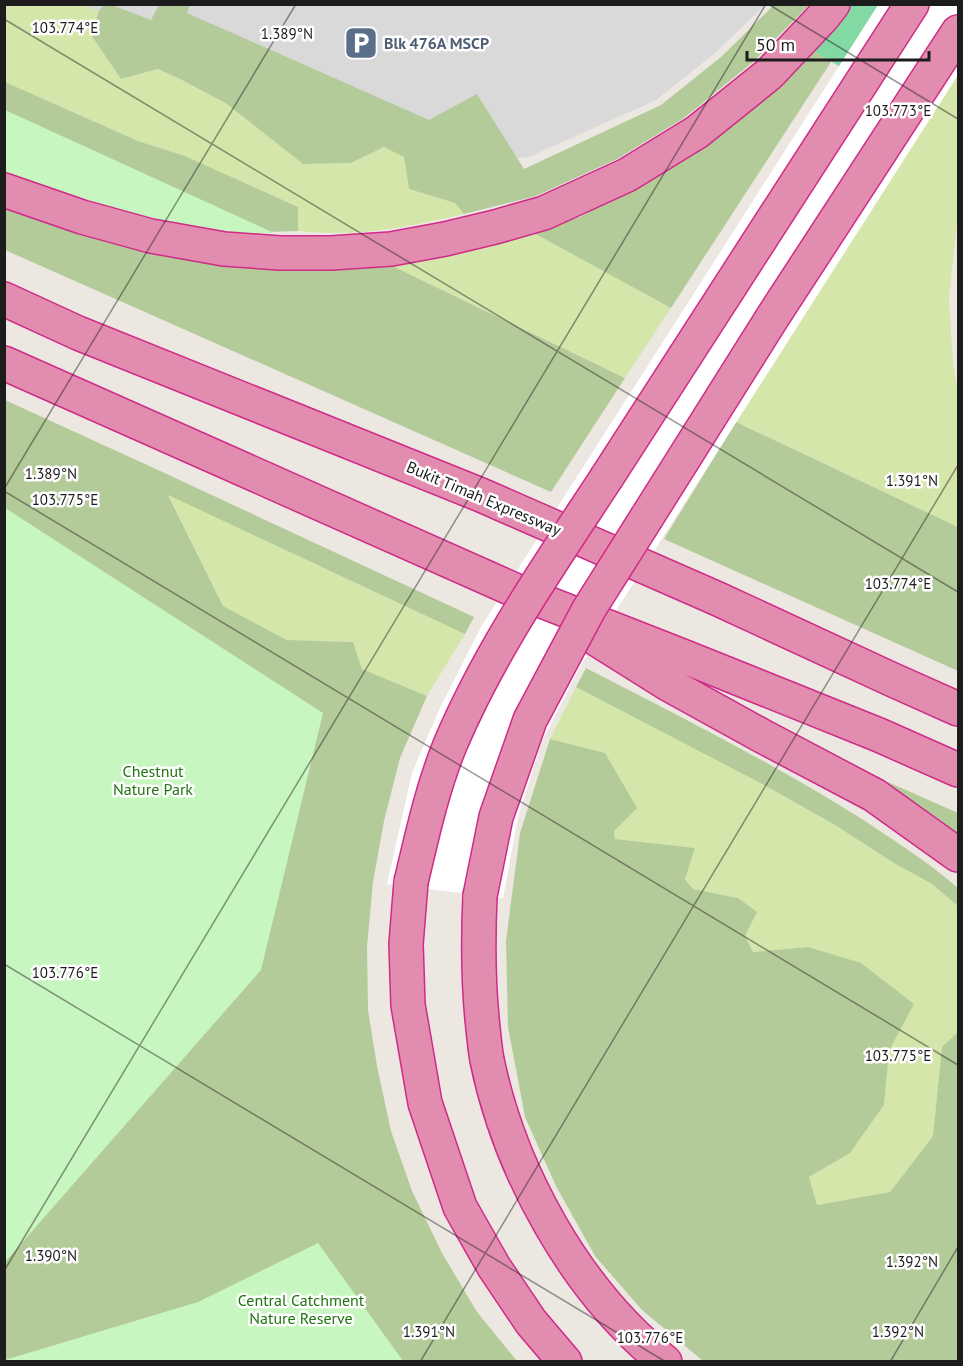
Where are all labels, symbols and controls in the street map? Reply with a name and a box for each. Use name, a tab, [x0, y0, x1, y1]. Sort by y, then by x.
text: 103.774°E	[32, 18, 98, 37]
text: 1.389°N	[261, 24, 313, 43]
scale bar	[747, 24, 928, 62]
parking icon: Blk 476A MSCP	[343, 25, 379, 61]
place label: Blk 476A MSCP	[384, 33, 489, 53]
text: 50 m	[756, 33, 795, 56]
text: 103.773°E	[865, 101, 931, 120]
street label: Bukit Timah Expressway	[404, 456, 565, 540]
text: 1.389°N	[25, 464, 77, 483]
text: 1.391°N	[886, 471, 938, 490]
text: 103.775°E	[32, 490, 98, 509]
text: 103.774°E	[865, 574, 931, 593]
park label: Chestnut Nature Park	[113, 761, 193, 799]
text: 103.776°E	[32, 963, 98, 982]
text: 103.775°E	[865, 1046, 931, 1065]
text: 1.390°N	[25, 1246, 77, 1265]
text: 1.392°N	[886, 1252, 938, 1271]
park label: Central Catchment Nature Reserve	[238, 1290, 365, 1328]
text: 1.391°N	[403, 1322, 455, 1341]
text: 1.392°N	[872, 1322, 924, 1341]
text: 103.776°E	[617, 1328, 683, 1347]

